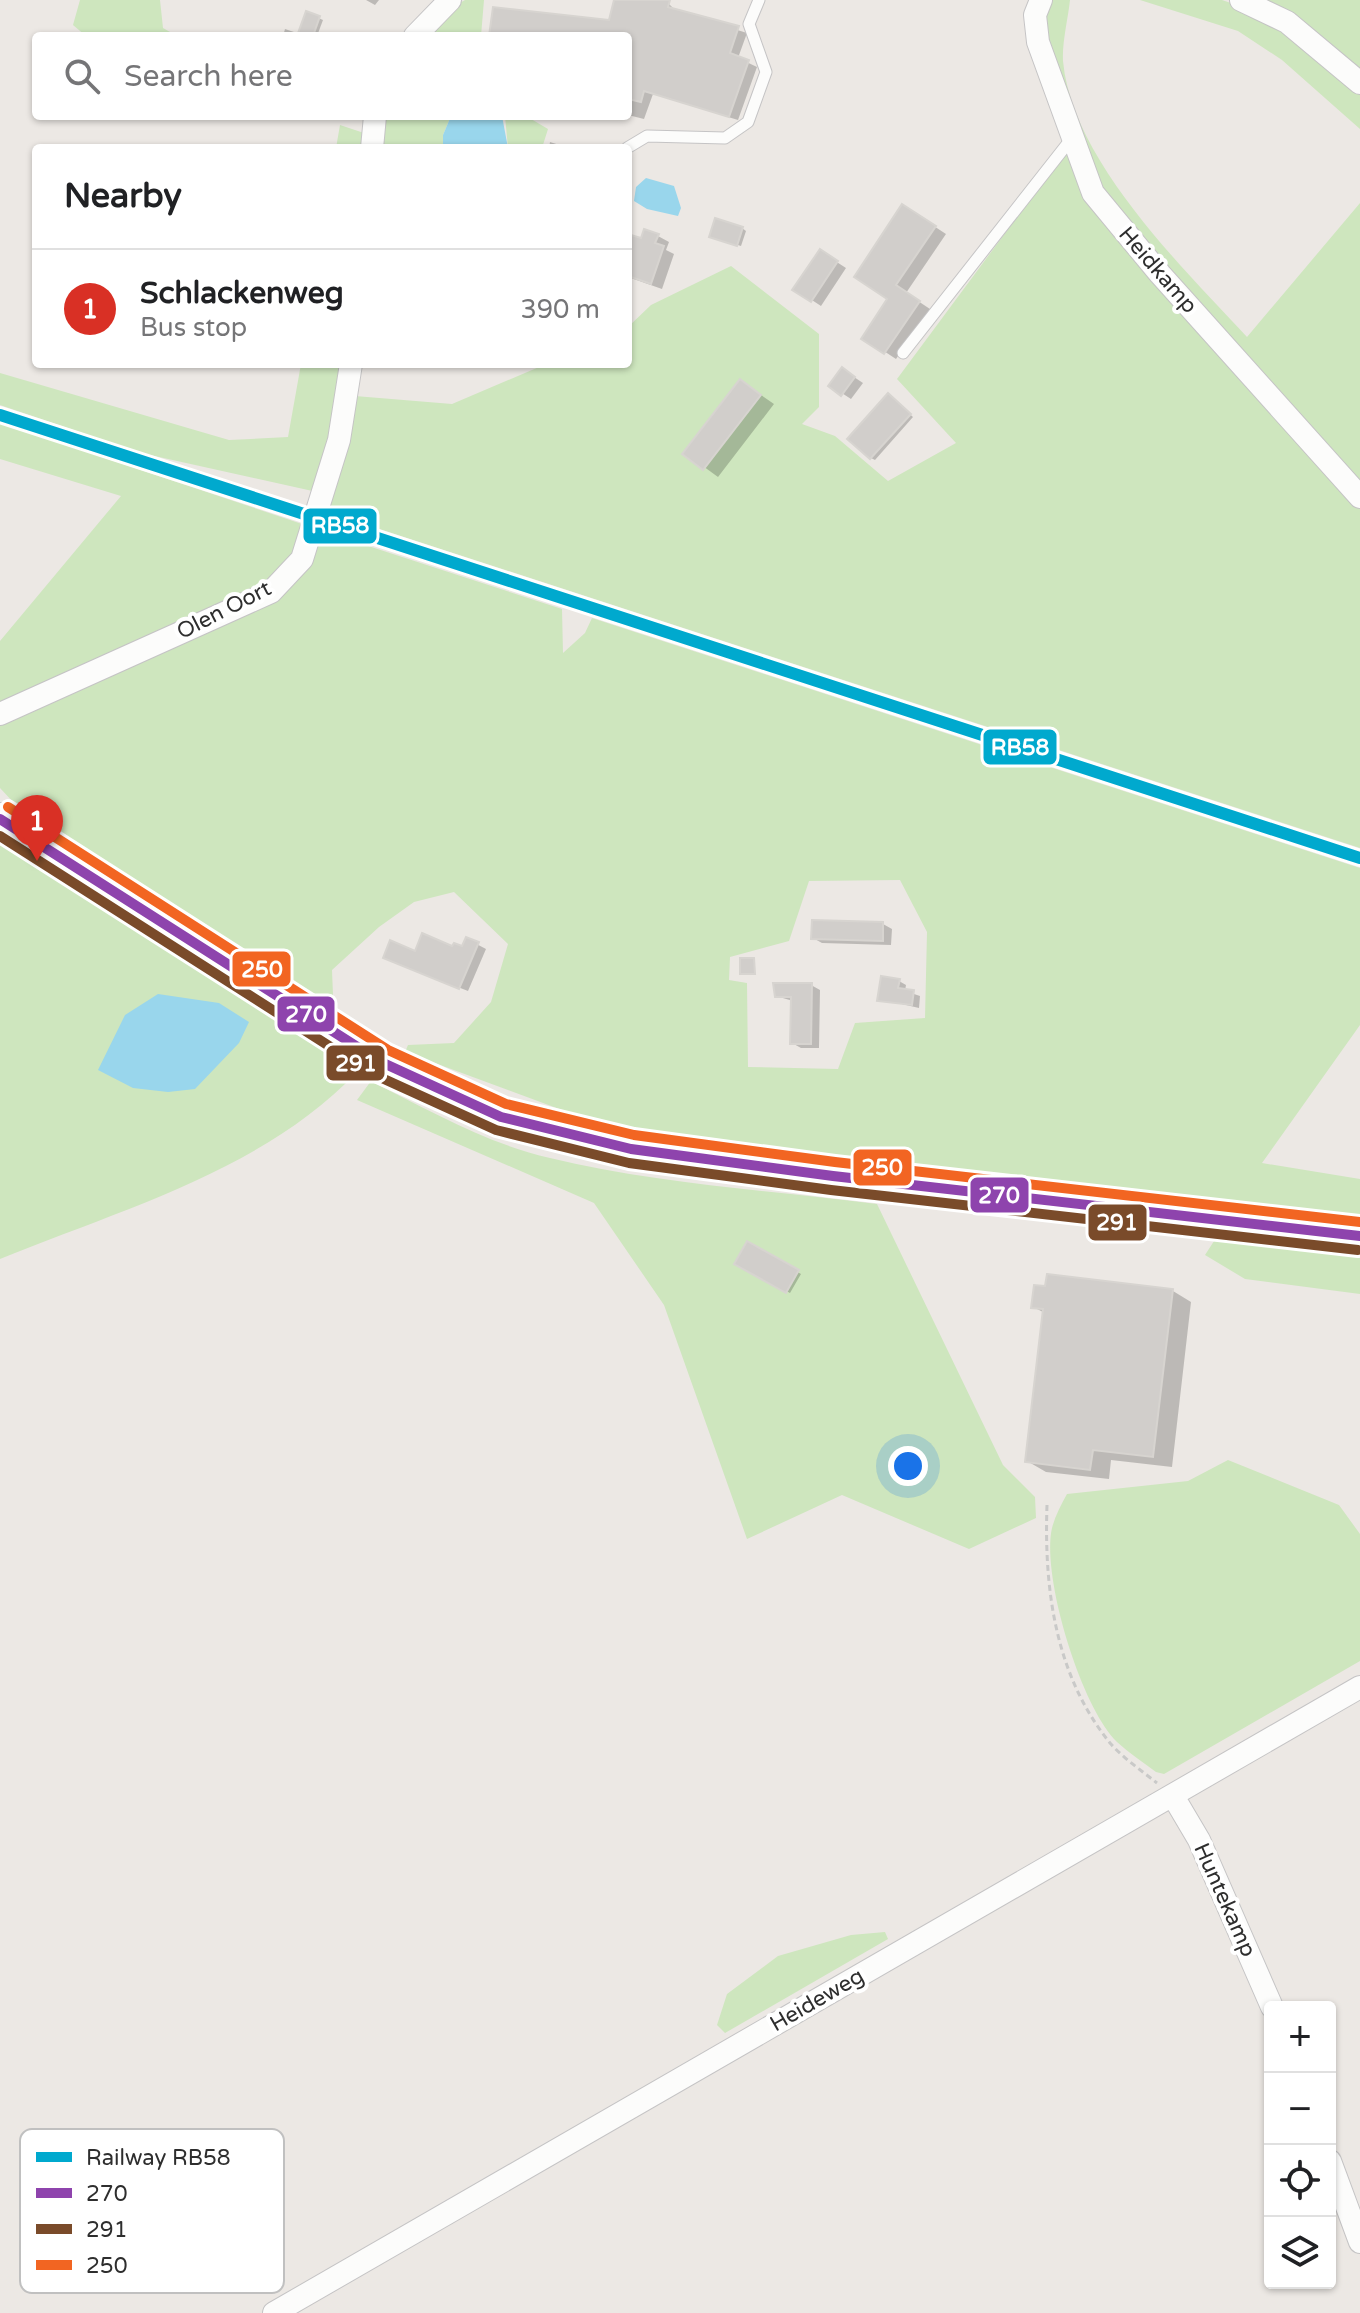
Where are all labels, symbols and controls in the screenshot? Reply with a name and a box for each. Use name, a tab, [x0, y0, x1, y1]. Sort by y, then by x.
search box	[32, 32, 632, 120]
icon: search	[60, 54, 104, 98]
text: Search here	[124, 58, 293, 95]
text: Nearby	[64, 176, 182, 217]
street label: Heidkamp	[1113, 221, 1203, 319]
text: Schlackenweg	[140, 275, 344, 312]
text: 1	[82, 294, 98, 325]
text: 390 m	[520, 294, 600, 325]
text: Bus stop	[140, 312, 247, 343]
line badge: RB58	[302, 507, 378, 545]
text: RB58	[311, 513, 369, 539]
street label: Olen Oort	[172, 575, 276, 645]
line badge: RB58	[982, 728, 1058, 766]
text: RB58	[991, 735, 1049, 761]
pin: 1	[11, 795, 63, 861]
line badge: 250	[231, 950, 292, 988]
text: 250	[241, 957, 283, 983]
line badge: 270	[276, 995, 336, 1033]
text: 270	[285, 1002, 327, 1028]
line badge: 291	[325, 1044, 386, 1082]
text: 291	[335, 1051, 377, 1077]
line badge: 250	[852, 1148, 913, 1187]
text: 250	[861, 1155, 903, 1181]
line badge: 270	[969, 1176, 1030, 1214]
text: 270	[978, 1183, 1020, 1209]
line badge: 291	[1087, 1203, 1148, 1242]
text: 291	[1096, 1210, 1138, 1236]
your location	[888, 1446, 928, 1486]
street label: Huntekamp	[1188, 1839, 1262, 1961]
street label: Heideweg	[765, 1963, 869, 2037]
map controls	[1264, 2001, 1336, 2289]
button: +	[1264, 2001, 1336, 2073]
button: −	[1264, 2073, 1336, 2145]
legend	[20, 2129, 284, 2293]
text: Railway RB58	[86, 2145, 231, 2171]
button: locate	[1264, 2145, 1336, 2217]
text: 270	[86, 2181, 127, 2207]
text: 291	[86, 2217, 127, 2243]
button: layers	[1264, 2217, 1336, 2289]
text: 250	[86, 2253, 127, 2279]

